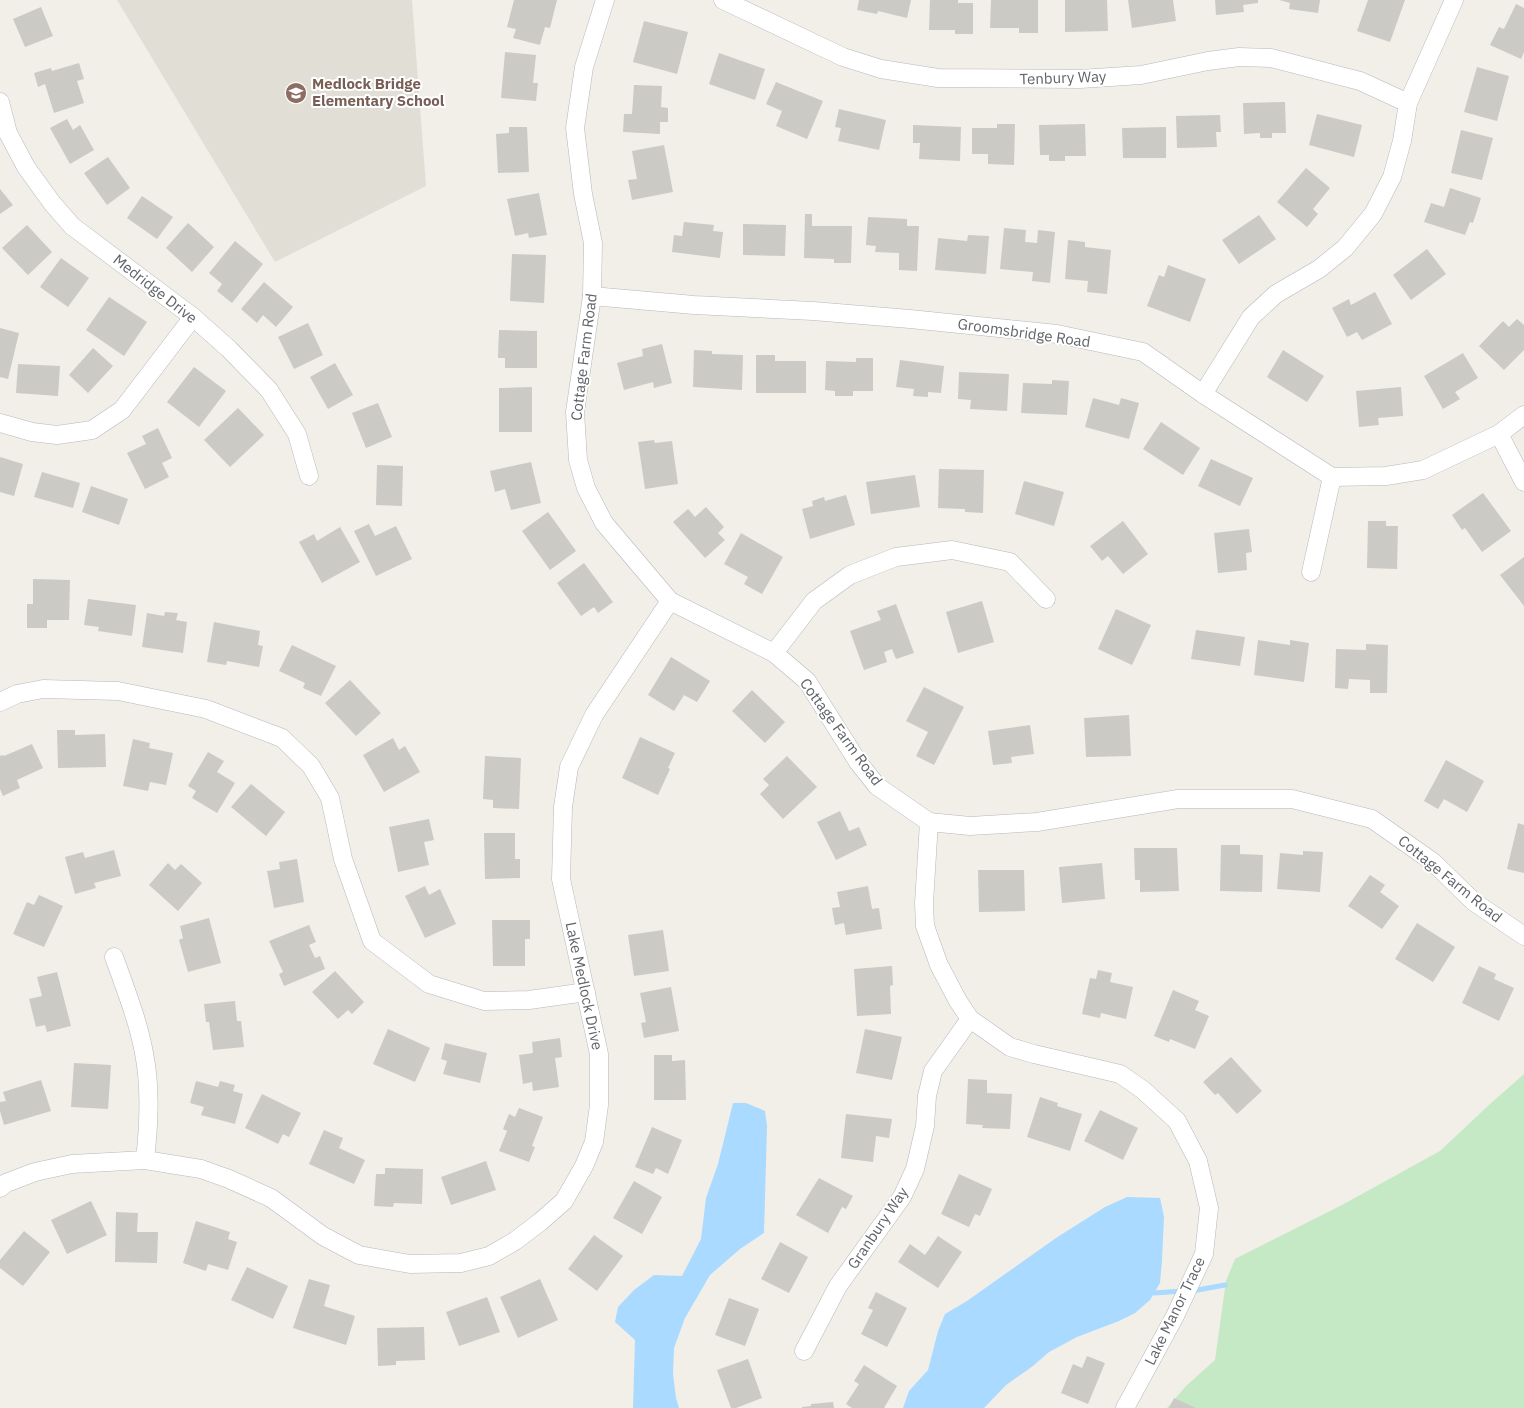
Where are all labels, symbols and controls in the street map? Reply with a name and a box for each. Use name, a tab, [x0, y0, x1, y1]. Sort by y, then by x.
street label: Tenbury Way	[1019, 66, 1107, 89]
place label: Medlock Bridge Elementary School	[312, 74, 445, 110]
school or university icon: Medlock Bridge Elementary School	[284, 81, 308, 105]
street label: Medridge Drive	[109, 250, 201, 327]
street label: Cottage Farm Road	[566, 292, 601, 422]
street label: Groomsbridge Road	[956, 314, 1092, 351]
street label: Cottage Farm Road	[796, 674, 887, 789]
street label: Cottage Farm Road	[1395, 831, 1506, 926]
street label: Lake Medlock Drive	[562, 920, 607, 1052]
street label: Granbury Way	[843, 1183, 912, 1272]
street label: Lake Manor Trace	[1140, 1254, 1209, 1368]

